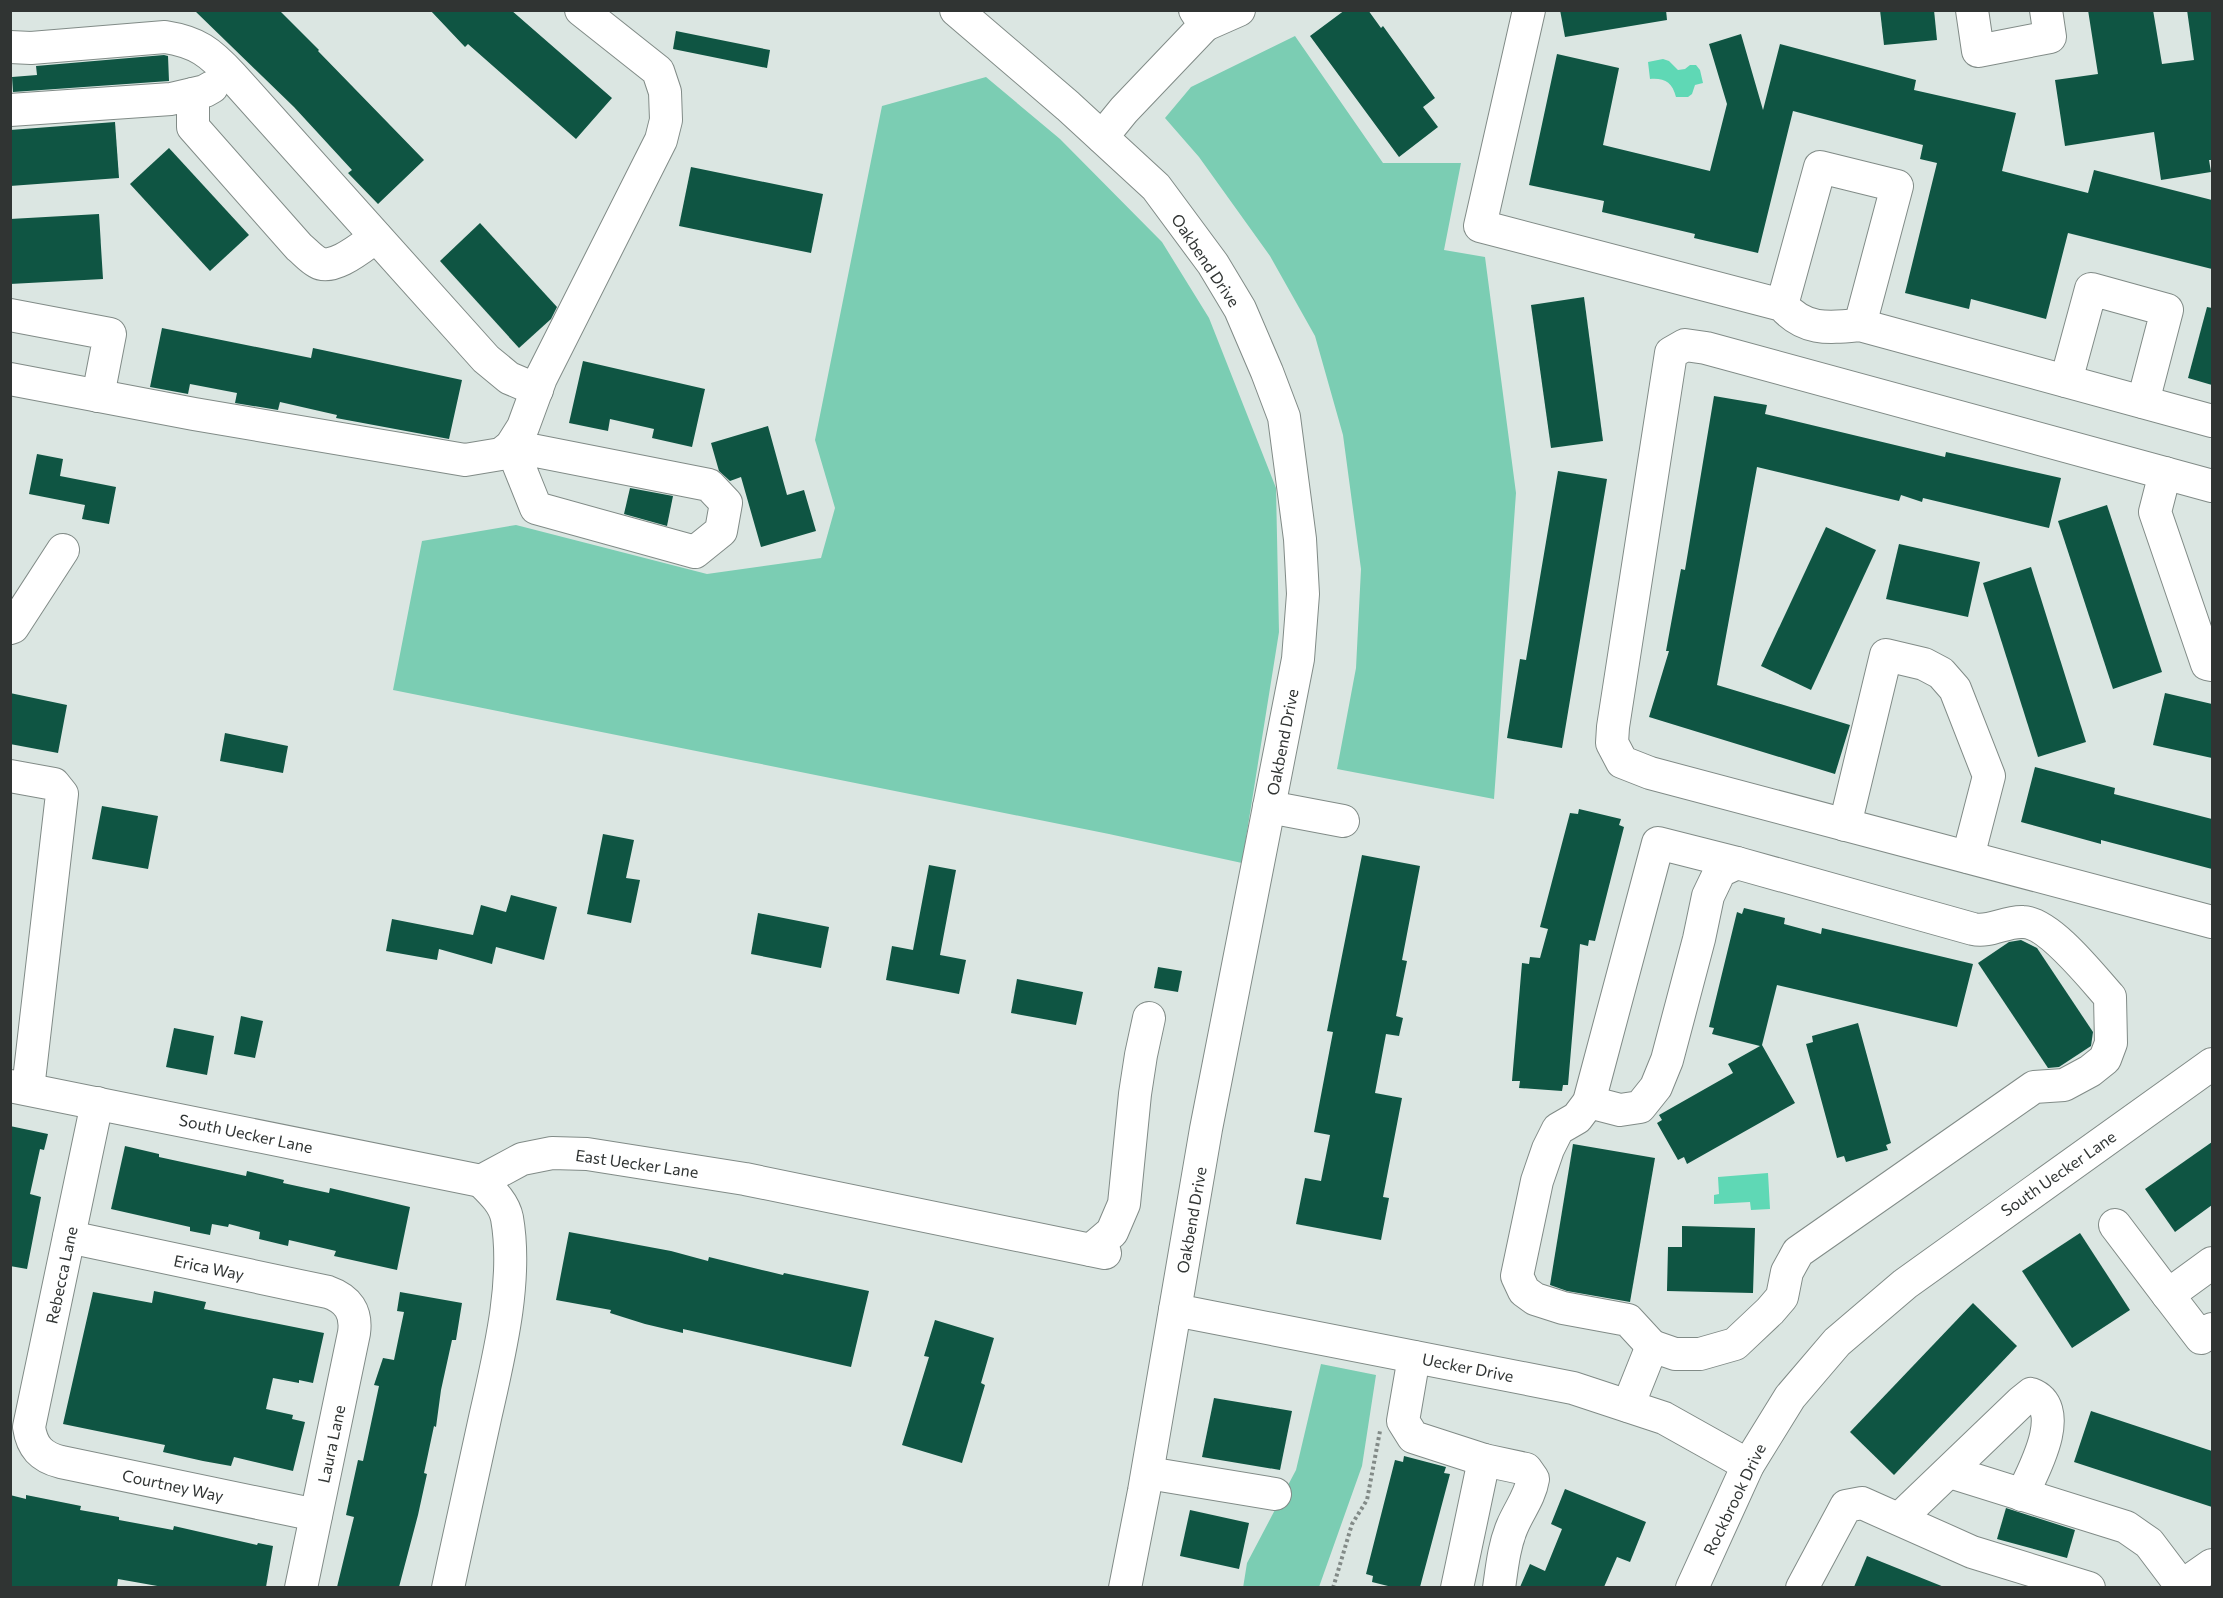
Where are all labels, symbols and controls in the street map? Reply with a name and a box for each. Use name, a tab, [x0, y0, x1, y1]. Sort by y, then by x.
street label: Oakbend Drive	[1168, 210, 1244, 310]
street label: Oakbend Drive	[1262, 687, 1302, 797]
street label: South Uecker Lane	[177, 1110, 315, 1156]
street label: South Uecker Lane	[1997, 1126, 2119, 1220]
street label: East Uecker Lane	[574, 1145, 700, 1181]
street label: Oakbend Drive	[1172, 1165, 1210, 1275]
street label: Rebecca Lane	[41, 1225, 81, 1325]
street label: Erica Way	[172, 1250, 246, 1284]
street label: Uecker Drive	[1421, 1349, 1515, 1385]
street label: Laura Lane	[313, 1403, 349, 1485]
street label: Rockbrook Drive	[1699, 1440, 1769, 1558]
street label: Courtney Way	[121, 1465, 225, 1505]

